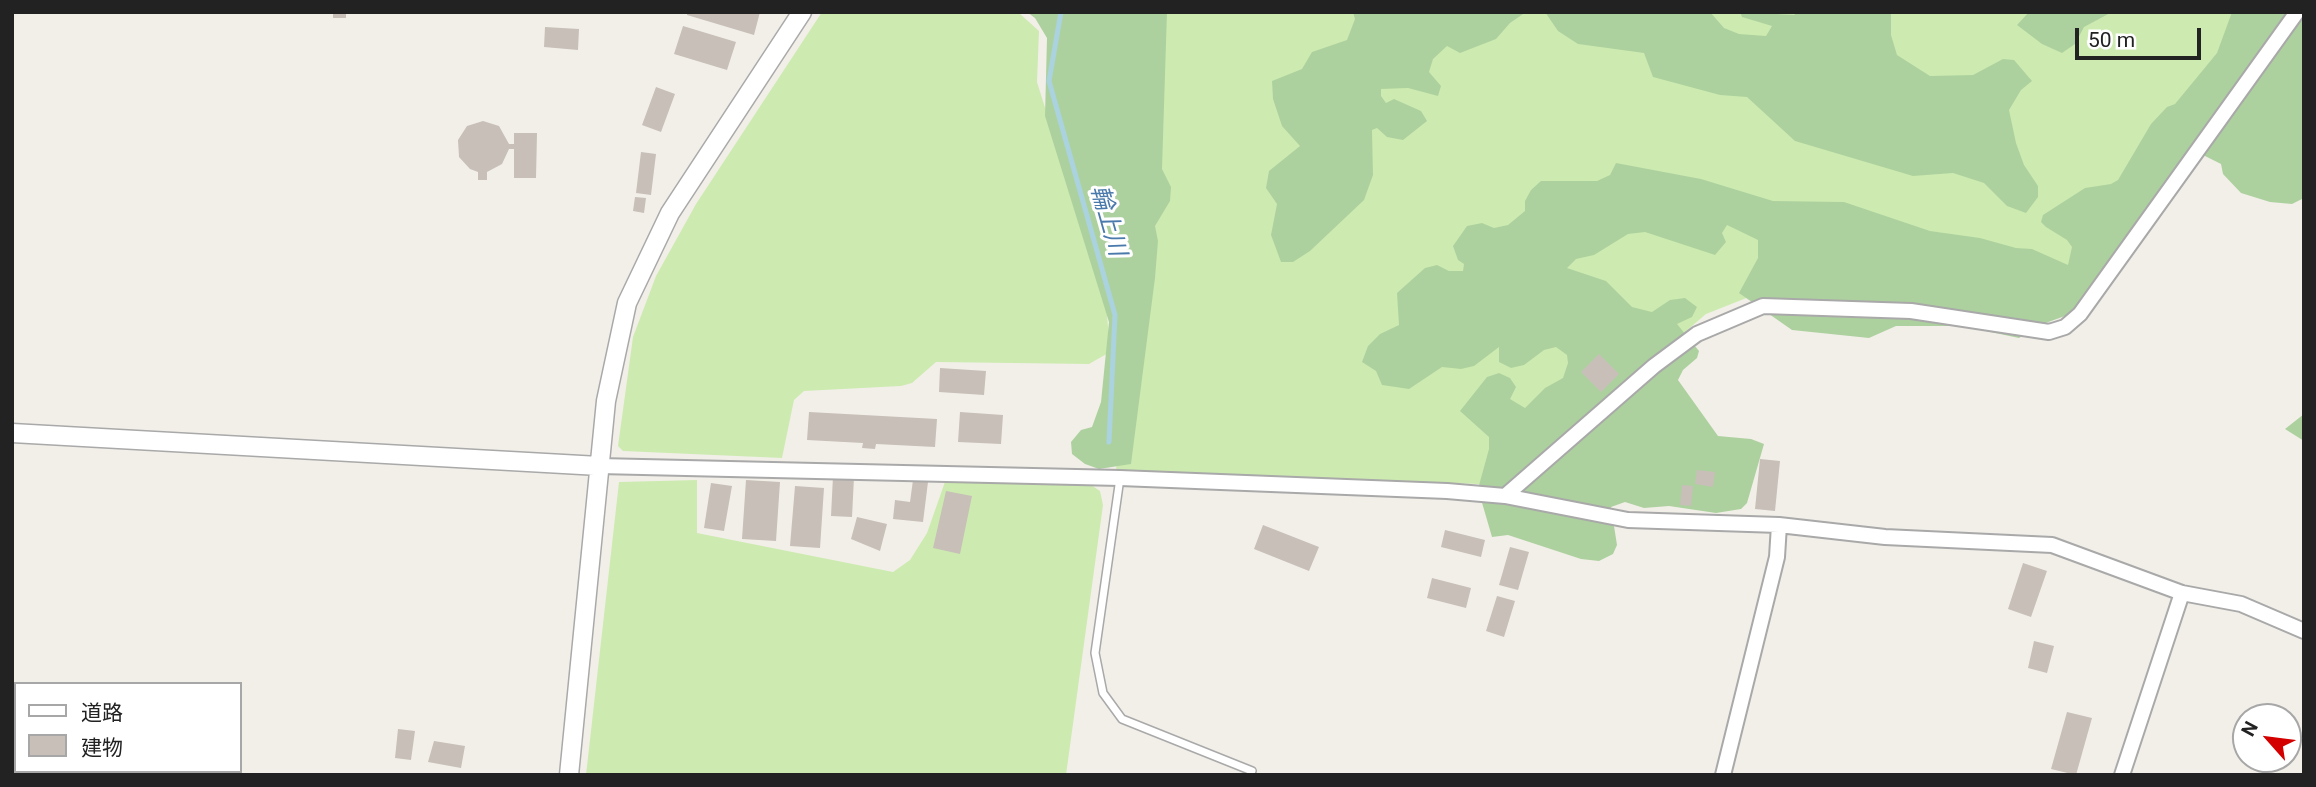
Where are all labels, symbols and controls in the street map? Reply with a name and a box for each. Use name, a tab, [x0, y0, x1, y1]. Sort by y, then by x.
scale bar	[2078, 14, 2204, 58]
text: 50 m	[2088, 28, 2135, 52]
water label: 輪上川	[1083, 182, 1131, 260]
legend	[14, 682, 242, 773]
text: 道路	[81, 701, 123, 725]
north arrow	[2232, 703, 2302, 773]
text: N	[2236, 718, 2263, 740]
text: 建物	[81, 736, 123, 760]

